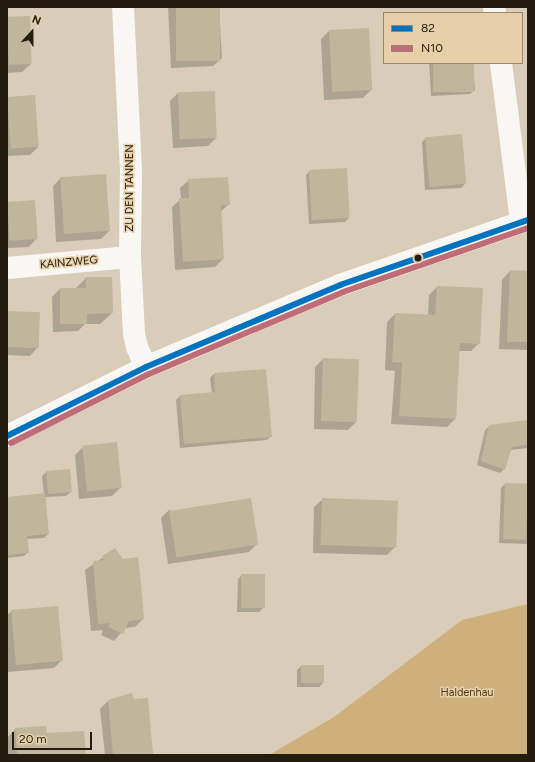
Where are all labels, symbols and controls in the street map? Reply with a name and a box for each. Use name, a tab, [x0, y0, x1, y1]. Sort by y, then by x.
north arrow	[12, 12, 52, 52]
legend	[383, 12, 523, 64]
text: N	[30, 13, 43, 28]
text: 82	[421, 21, 435, 35]
text: N10	[421, 41, 443, 55]
street label: ZU DEN TANNEN	[123, 144, 137, 232]
unlabelled marker	[413, 253, 423, 263]
street label: KAINZWEG	[39, 254, 99, 272]
park label: Haldenhau	[441, 686, 493, 700]
scale bar	[14, 724, 94, 750]
text: 20 m	[19, 732, 47, 746]

